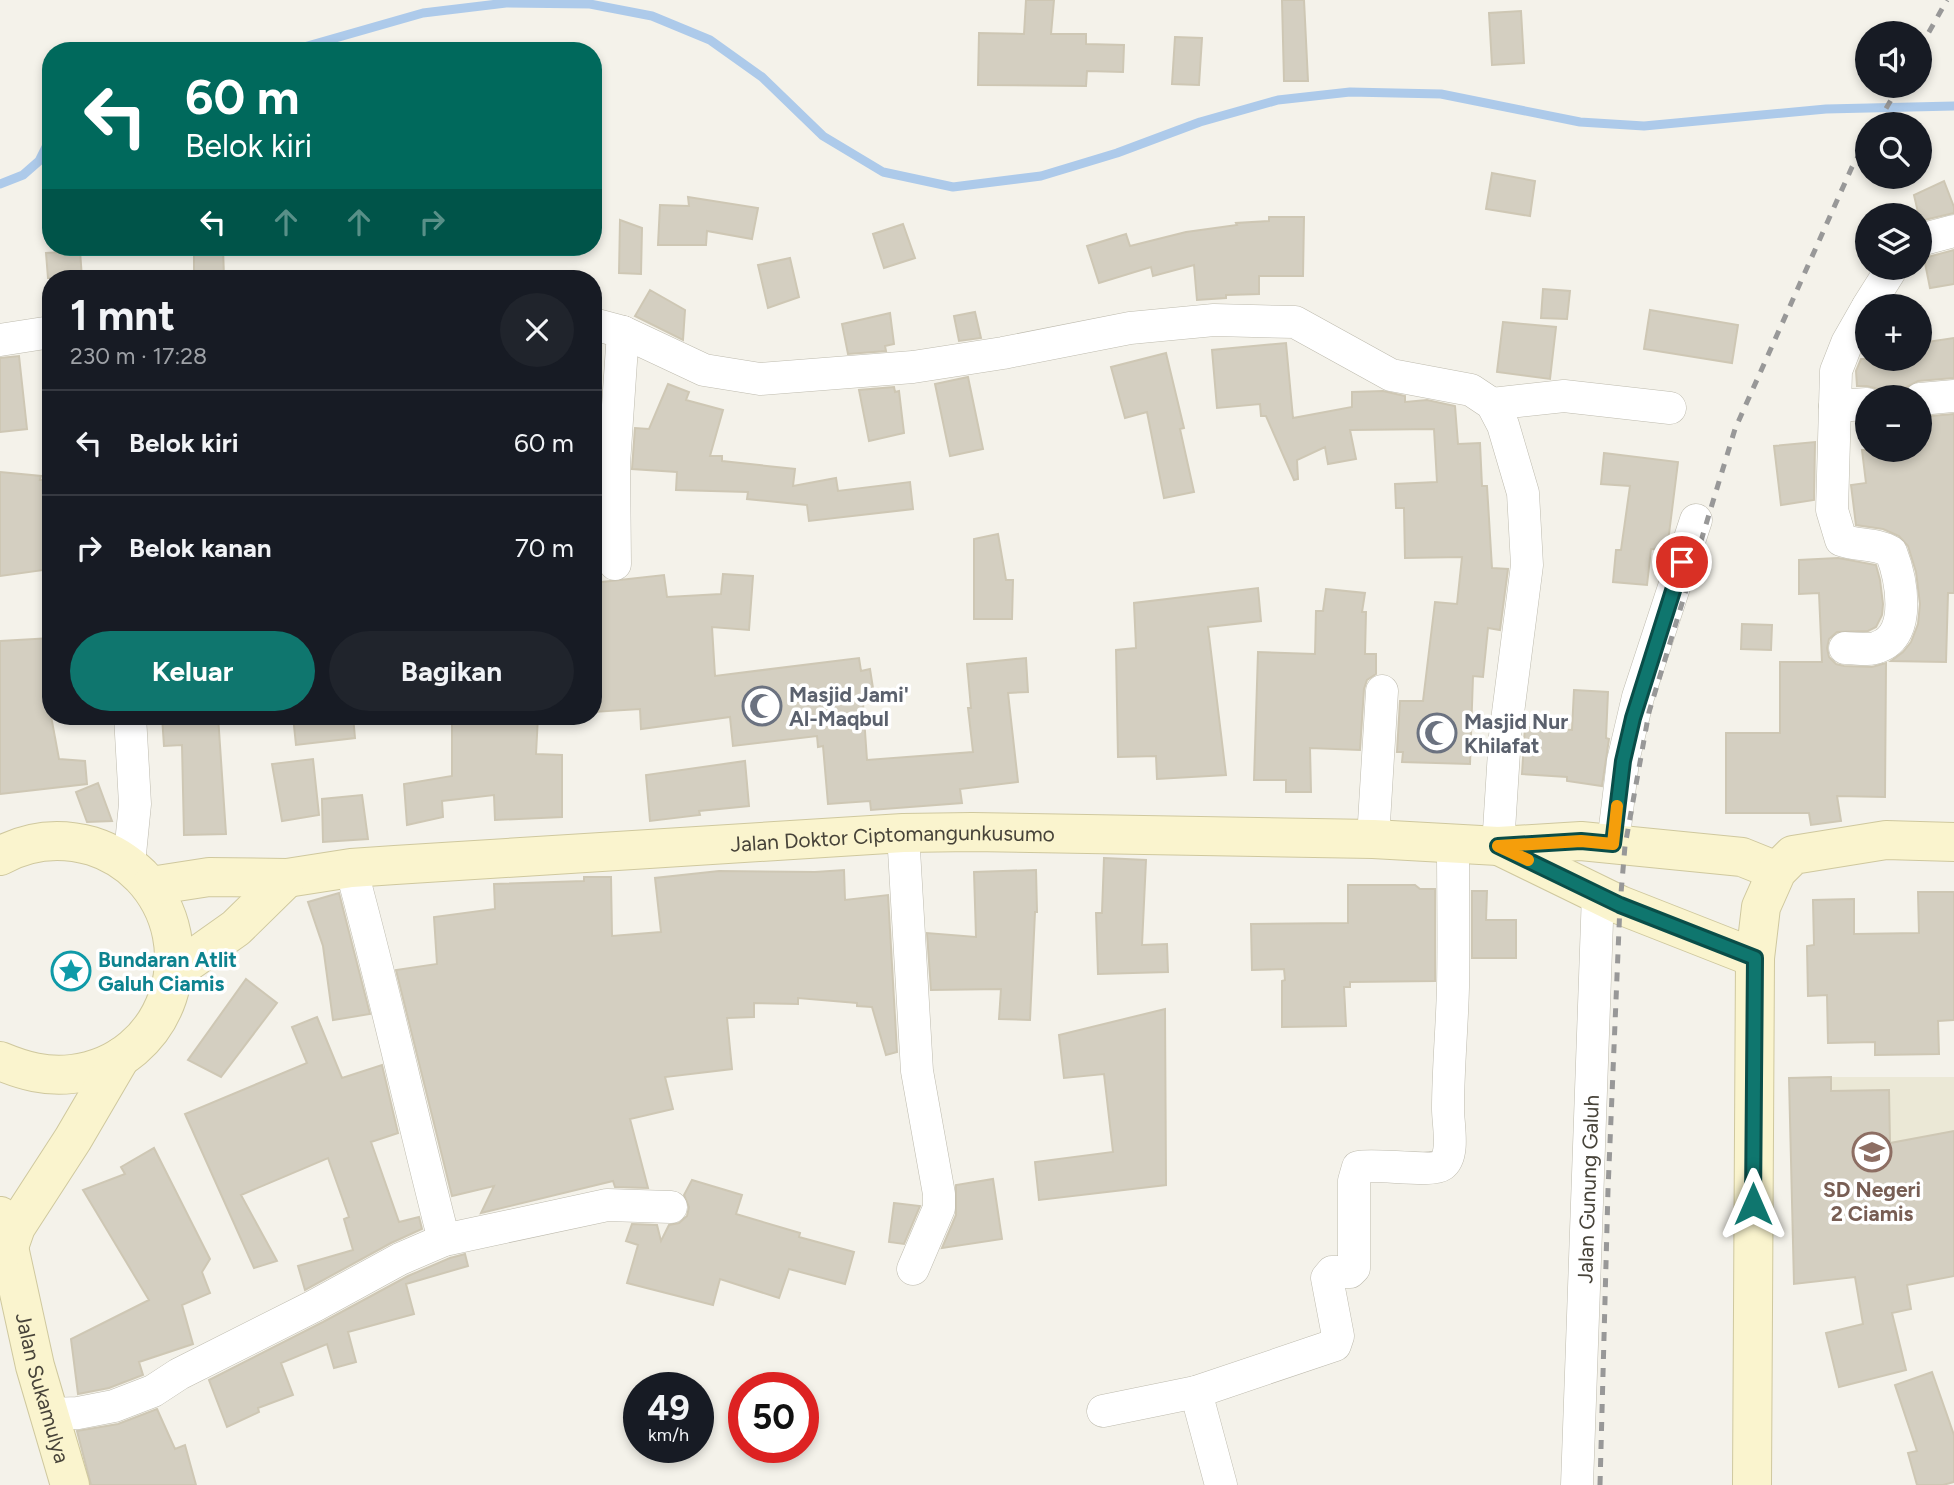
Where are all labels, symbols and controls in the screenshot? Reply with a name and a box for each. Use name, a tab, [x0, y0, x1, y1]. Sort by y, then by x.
map controls	[1855, 21, 1932, 462]
button: sound	[1855, 21, 1932, 98]
text: 60 m	[185, 67, 300, 126]
icon: left	[70, 70, 161, 161]
button: search	[1855, 112, 1932, 189]
text: Belok kiri	[185, 127, 312, 165]
icon: left	[194, 203, 232, 241]
icon: ahead	[267, 203, 305, 241]
icon: ahead	[340, 203, 378, 241]
icon: right	[413, 203, 451, 241]
button: layers	[1855, 203, 1932, 280]
text: 1 mnt	[70, 290, 175, 341]
button: close	[500, 293, 574, 367]
button: +	[1855, 294, 1932, 371]
text: 230 m · 17:28	[70, 342, 207, 370]
button: −	[1855, 385, 1932, 462]
icon: left	[70, 424, 108, 462]
text: Belok kiri	[129, 427, 238, 459]
text: 60 m	[514, 427, 574, 459]
icon: right	[70, 529, 108, 567]
text: Belok kanan	[129, 532, 272, 564]
text: 70 m	[515, 532, 574, 564]
pin	[1652, 532, 1712, 592]
icon: arrive	[1663, 543, 1701, 581]
button: Keluar	[70, 631, 315, 711]
button: Bagikan	[329, 631, 574, 711]
place label: Masjid Jami' Al-Maqbul	[789, 682, 909, 731]
mosque icon: Masjid Jami' Al-Maqbul	[741, 685, 783, 727]
place label: Masjid Nur Khilafat	[1464, 709, 1568, 758]
mosque icon: Masjid Nur Khilafat	[1416, 712, 1458, 754]
street label: Jalan Doktor Ciptomangunkusumo	[729, 819, 1055, 856]
place label: Bundaran Atlit Galuh Ciamis	[98, 947, 237, 996]
place icon: Bundaran Atlit Galuh Ciamis	[50, 950, 92, 992]
street label: Jalan Gunung Galuh	[1572, 1094, 1603, 1284]
school or university icon: SD Negeri 2 Ciamis	[1851, 1131, 1893, 1173]
position arrow	[1716, 1167, 1790, 1241]
place label: SD Negeri 2 Ciamis	[1823, 1177, 1921, 1226]
street label: Jalan Sukamulya	[11, 1310, 75, 1466]
speed limit sign: 50	[728, 1372, 819, 1463]
text: 49	[647, 1387, 690, 1429]
text: km/h	[648, 1424, 689, 1446]

